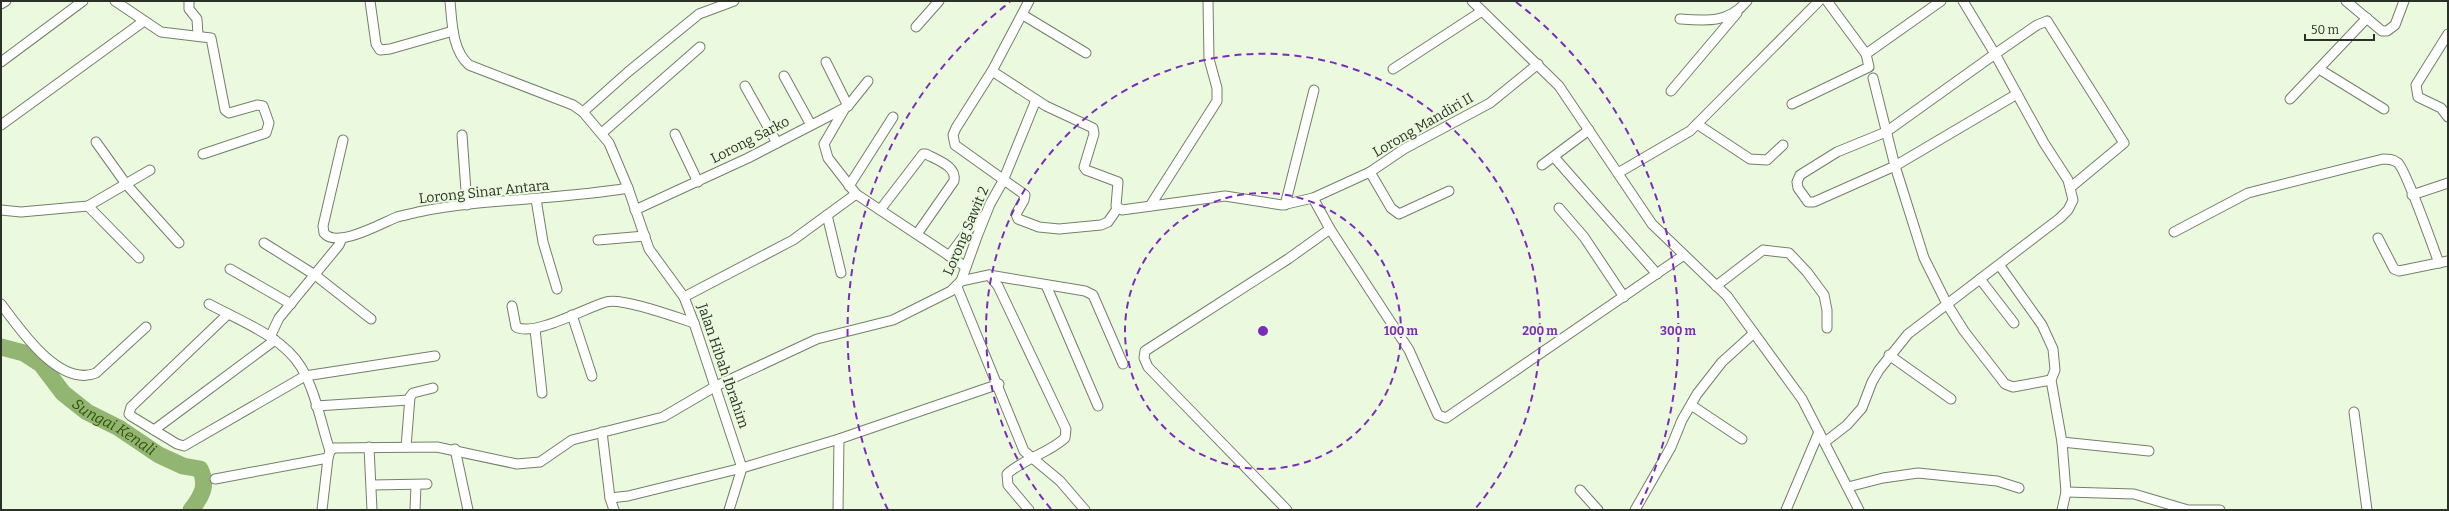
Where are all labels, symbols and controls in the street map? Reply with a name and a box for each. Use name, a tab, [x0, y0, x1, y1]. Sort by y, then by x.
scale bar	[2305, 16, 2374, 42]
text: 50 m	[2311, 23, 2340, 37]
street label: Lorong Mandiri II	[1370, 89, 1476, 161]
street label: Lorong Sarko	[708, 113, 792, 167]
street label: Lorong Sinar Antara	[418, 177, 550, 207]
street label: Lorong Sawit 2	[940, 184, 992, 278]
street label: Jalan Hibah Ibrahim	[693, 301, 752, 431]
centre of rings	[1256, 324, 1270, 338]
text: 100 m	[1384, 324, 1419, 338]
text: 200 m	[1522, 324, 1558, 338]
text: 300 m	[1660, 324, 1696, 338]
water label: Sungai Kenali	[68, 395, 159, 459]

